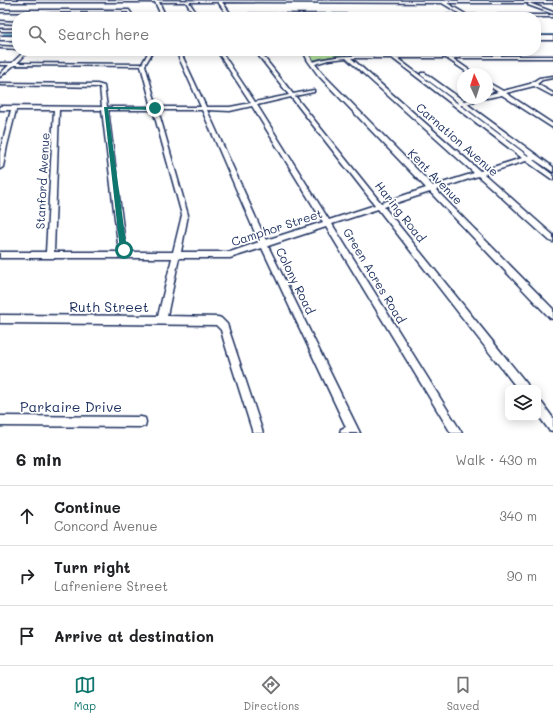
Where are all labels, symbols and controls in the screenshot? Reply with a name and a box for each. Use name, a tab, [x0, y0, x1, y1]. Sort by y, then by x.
search box	[12, 12, 541, 56]
icon: search	[26, 23, 48, 45]
text: Search here	[58, 24, 149, 44]
north arrow	[457, 68, 493, 104]
route end	[146, 99, 164, 117]
street label: Carnation Avenue	[413, 99, 502, 179]
street label: Stanford Avenue	[31, 132, 53, 230]
street label: Kent Avenue	[405, 145, 466, 208]
street label: Haring Road	[372, 178, 430, 245]
street label: Camphor Street	[229, 205, 324, 249]
street label: Green Acres Road	[340, 225, 410, 326]
route start	[115, 241, 133, 259]
street label: Colony Road	[273, 244, 319, 317]
street label: Ruth Street	[69, 297, 149, 316]
map controls	[505, 385, 541, 421]
button: layers	[505, 385, 541, 421]
street label: Parkaire Drive	[20, 397, 122, 416]
text: 6 min	[16, 448, 61, 470]
text: Walk · 430 m	[456, 451, 537, 468]
text: Continue	[54, 497, 121, 517]
icon: ahead	[16, 505, 38, 527]
text: 340 m	[499, 507, 537, 524]
text: Concord Avenue	[54, 517, 157, 534]
text: Turn right	[54, 557, 131, 577]
icon: right	[16, 565, 38, 587]
text: 90 m	[507, 567, 537, 584]
text: Lafreniere Street	[54, 577, 168, 594]
icon: arrive	[16, 625, 38, 647]
text: Arrive at destination	[54, 626, 214, 646]
tab: Map	[74, 674, 96, 713]
tab: Directions	[243, 674, 299, 713]
tab: Saved	[447, 674, 479, 713]

